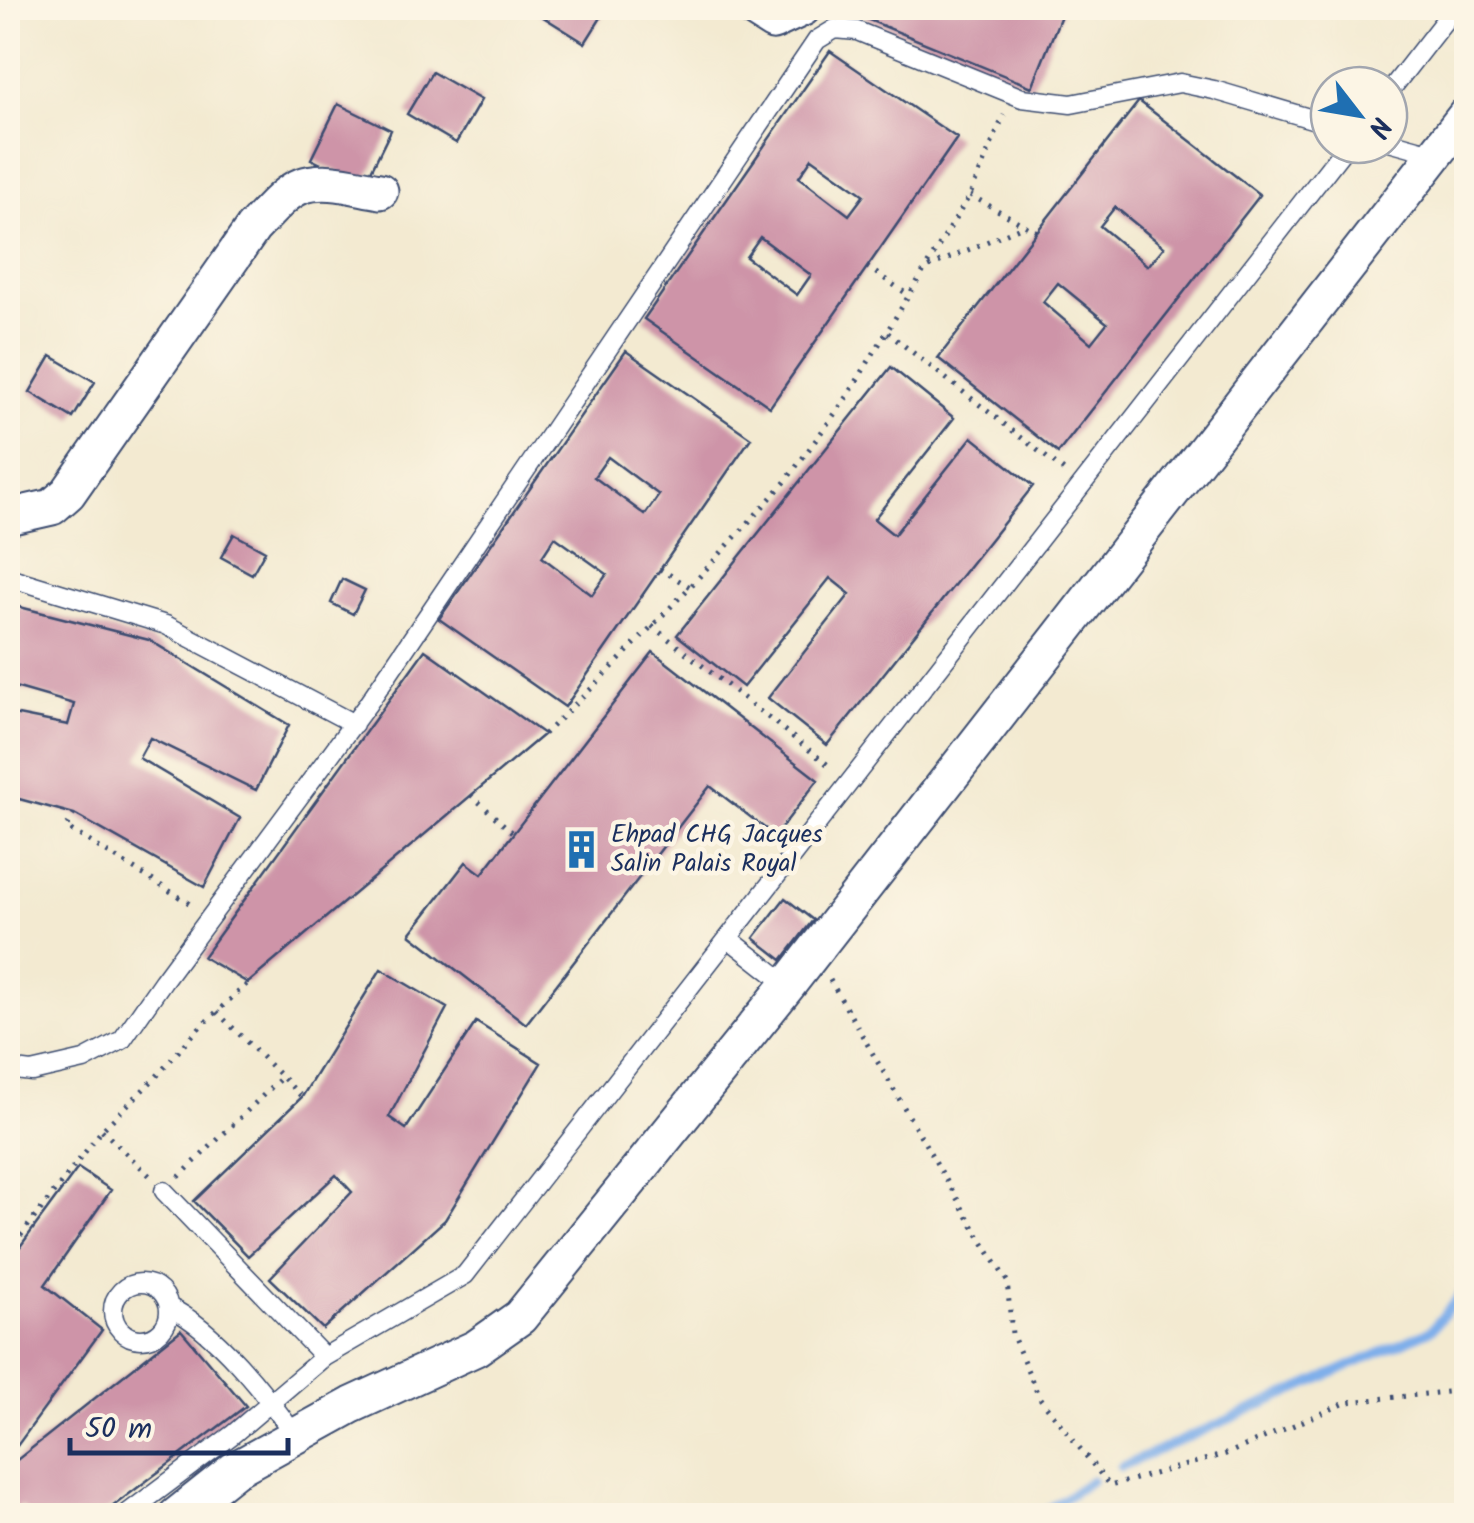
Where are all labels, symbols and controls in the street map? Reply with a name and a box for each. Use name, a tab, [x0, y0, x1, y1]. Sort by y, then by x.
north arrow	[1309, 65, 1409, 165]
text: N	[1354, 107, 1402, 146]
place label: Ehpad CHG Jacques Salin Palais Royal	[611, 815, 823, 884]
building icon: Ehpad CHG Jacques Salin Palais Royal	[560, 828, 602, 870]
scale bar	[70, 1393, 288, 1455]
text: 50 m	[85, 1406, 152, 1454]

